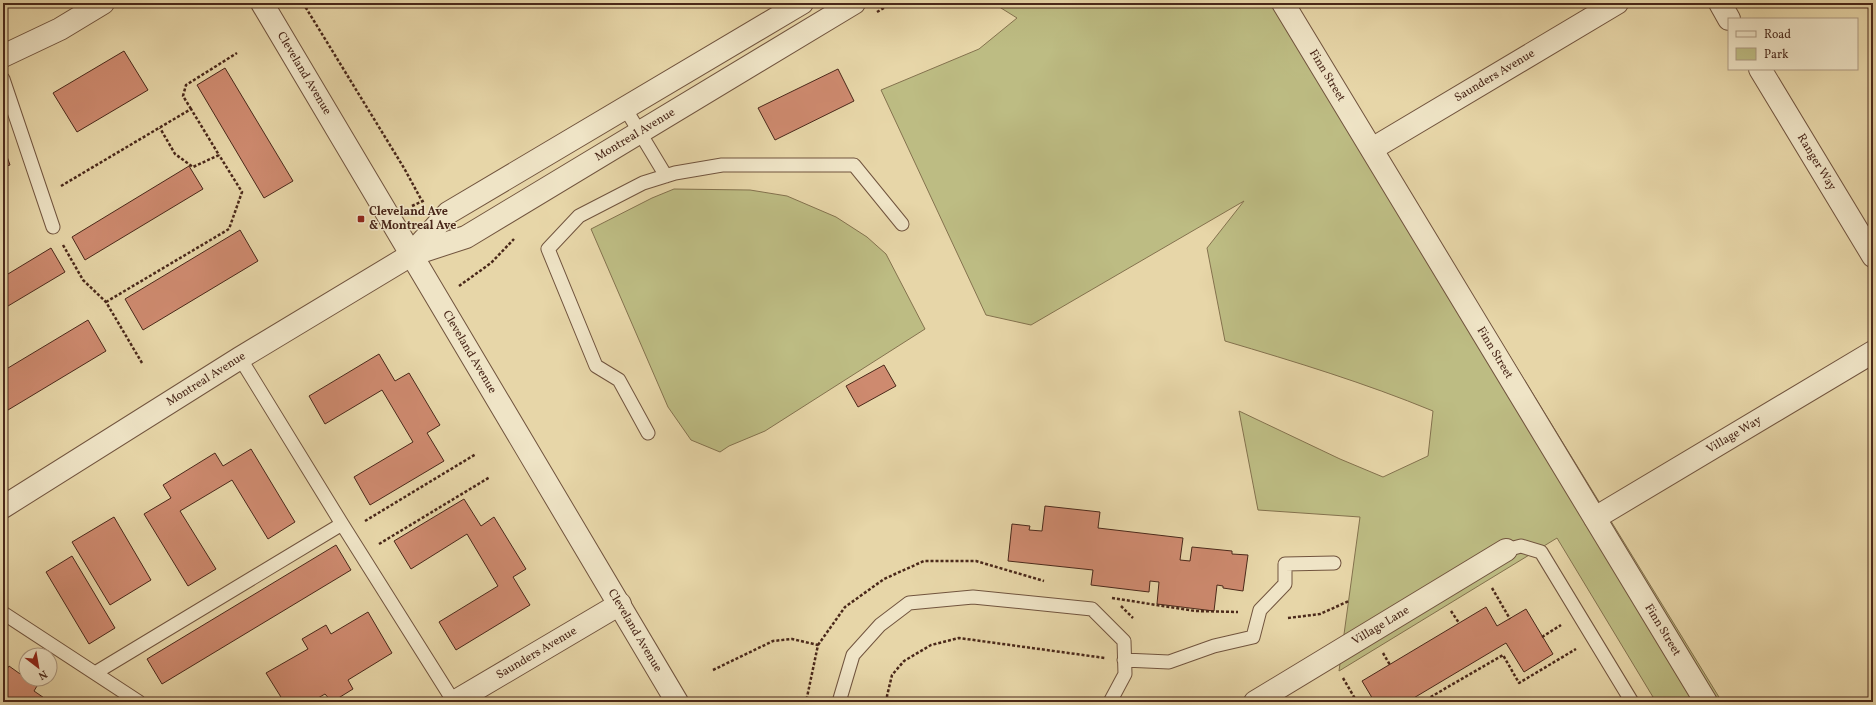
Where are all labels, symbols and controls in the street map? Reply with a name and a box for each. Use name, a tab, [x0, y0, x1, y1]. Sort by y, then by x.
legend	[1728, 18, 1858, 70]
text: Road	[1764, 27, 1791, 43]
street label: Cleveland Avenue	[273, 29, 335, 118]
street label: Saunders Avenue	[1452, 45, 1538, 106]
street label: Finn Street	[1305, 47, 1349, 105]
text: Park	[1764, 47, 1789, 63]
street label: Montreal Avenue	[592, 105, 678, 165]
street label: Ranger Way	[1793, 131, 1840, 194]
place label: Cleveland Ave & Montreal Ave	[369, 204, 456, 234]
marker: Cleveland Ave & Montreal Ave	[356, 214, 366, 224]
street label: Cleveland Avenue	[438, 308, 500, 397]
street label: Finn Street	[1473, 324, 1517, 382]
street label: Montreal Avenue	[164, 348, 249, 410]
street label: Village Way	[1704, 412, 1765, 458]
street label: Cleveland Avenue	[604, 586, 666, 676]
street label: Finn Street	[1641, 601, 1684, 659]
street label: Village Lane	[1349, 602, 1413, 649]
street label: Saunders Avenue	[493, 623, 580, 683]
north arrow	[18, 647, 58, 687]
text: N	[35, 666, 50, 683]

